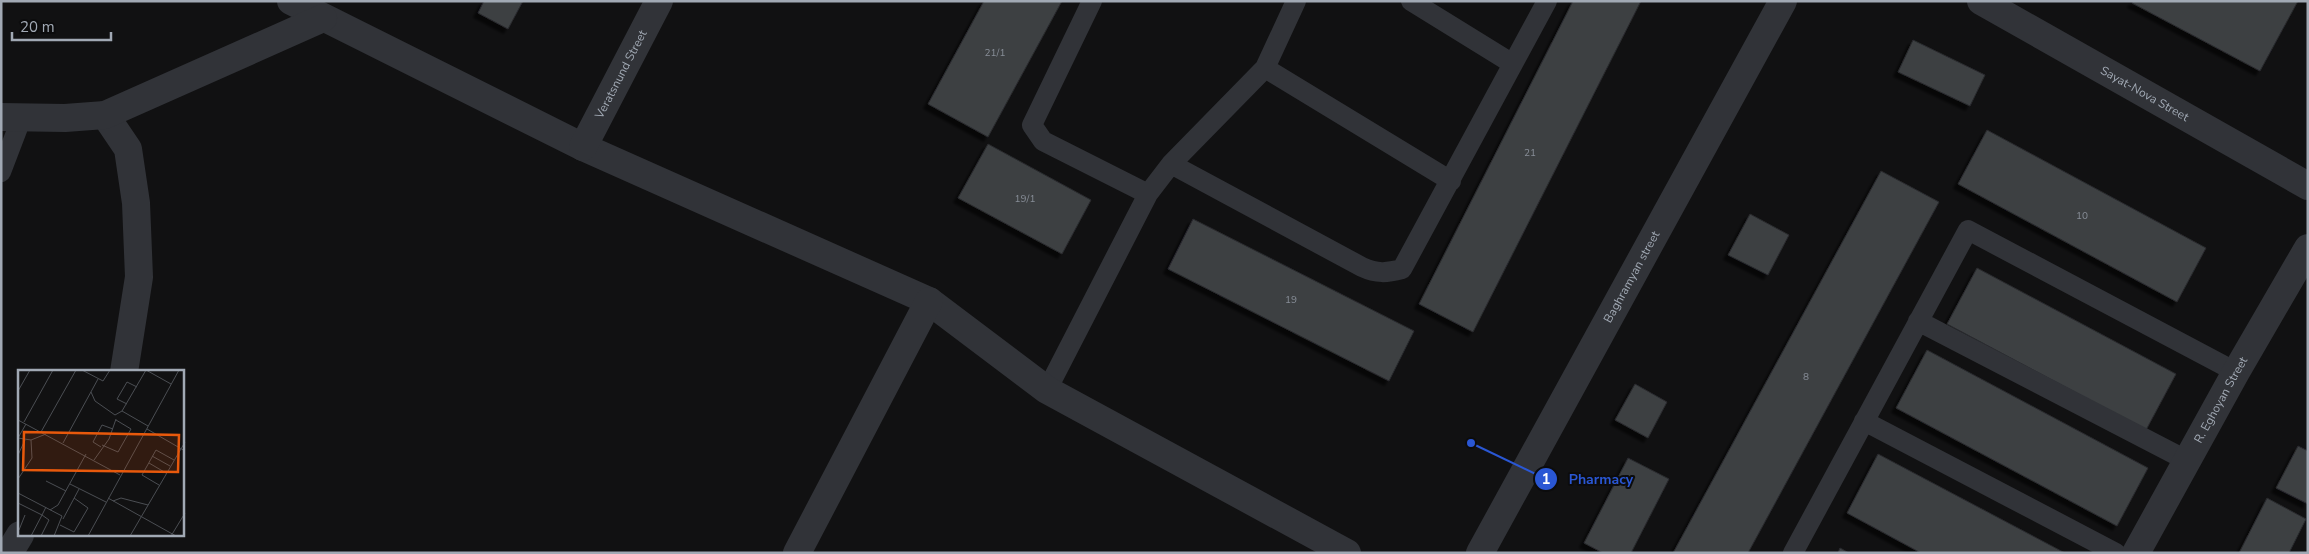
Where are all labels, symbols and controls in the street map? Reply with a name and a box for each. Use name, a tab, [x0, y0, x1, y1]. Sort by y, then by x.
scale bar	[12, 10, 111, 42]
text: 20 m	[20, 17, 55, 37]
street label: Veratsnund Street	[591, 26, 651, 122]
house number: 21/1	[985, 46, 1005, 60]
street label: Sayat-Nova Street	[2098, 62, 2192, 125]
house number: 21	[1524, 146, 1536, 160]
house number: 19/1	[1015, 192, 1035, 206]
house number: 10	[2076, 209, 2088, 223]
street label: Baghramyan street	[1600, 227, 1664, 326]
house number: 19	[1285, 293, 1297, 307]
street label: R. Eghoyan Street	[2190, 353, 2252, 446]
inset map	[18, 370, 184, 536]
house number: 8	[1803, 370, 1809, 384]
callout: Pharmacy	[1533, 465, 1643, 494]
text: 1	[1541, 469, 1551, 489]
text: Pharmacy	[1569, 470, 1634, 489]

